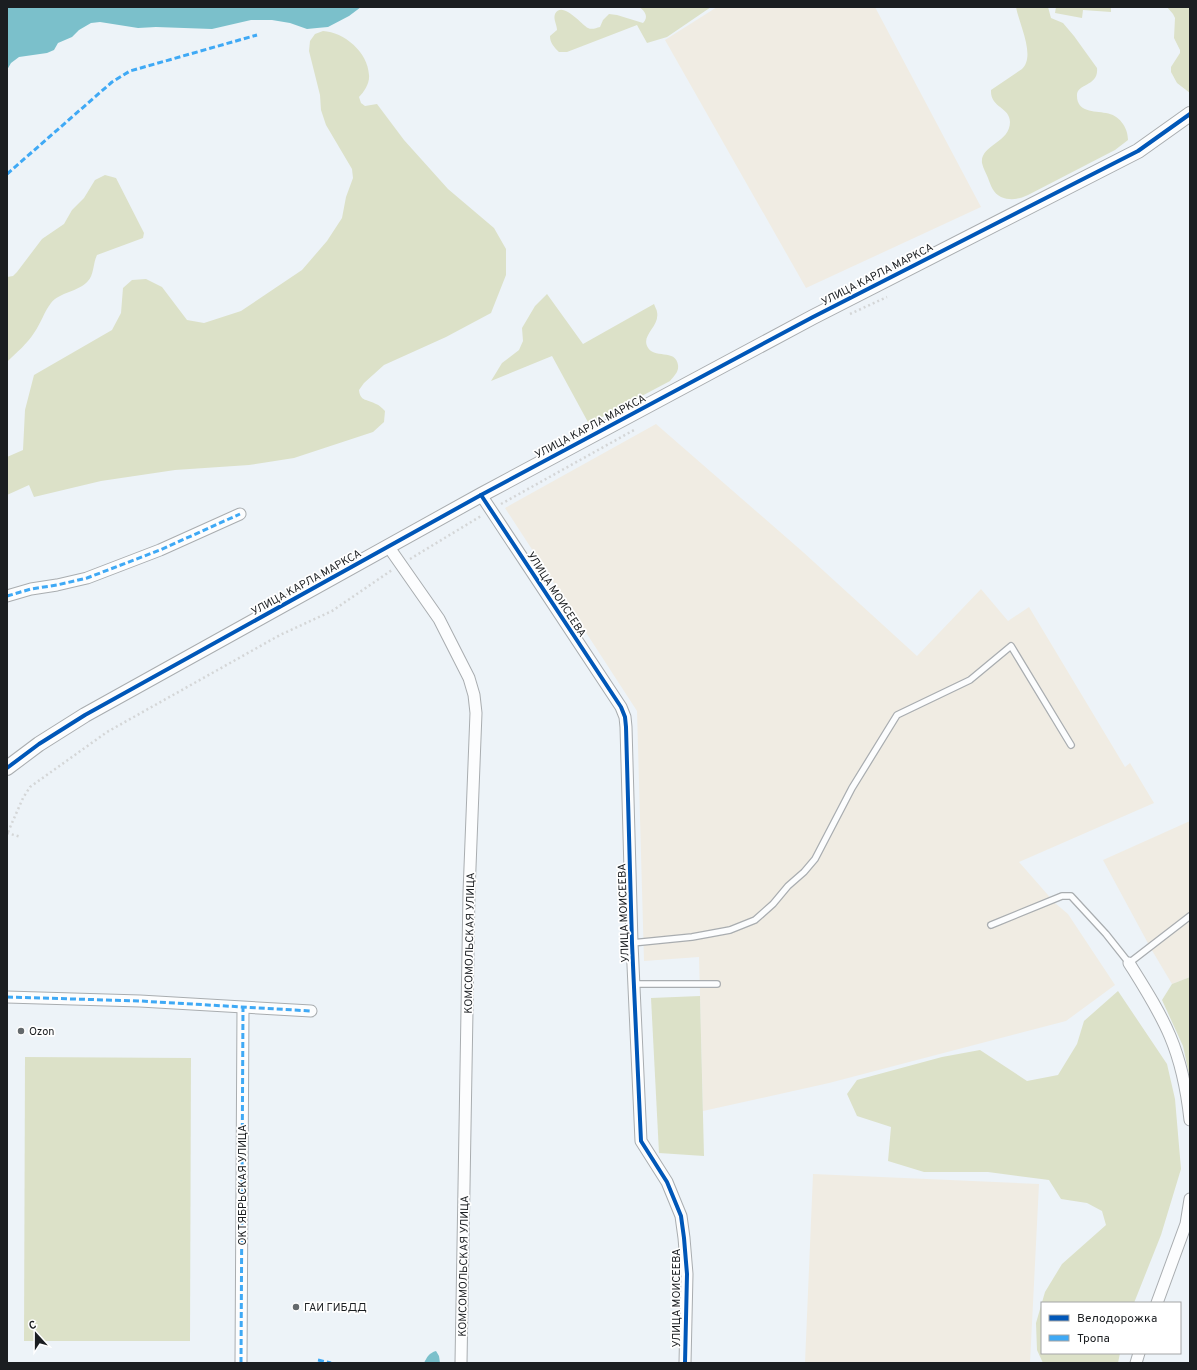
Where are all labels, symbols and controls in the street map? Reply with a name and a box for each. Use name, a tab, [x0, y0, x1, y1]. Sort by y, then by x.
street label: УЛИЦА КАРЛА МАРКСА	[819, 241, 936, 309]
street label: УЛИЦА КАРЛА МАРКСА	[532, 392, 648, 462]
street label: УЛИЦА КАРЛА МАРКСА	[249, 547, 364, 619]
street label: УЛИЦА МОИСЕЕВА	[523, 549, 589, 640]
street label: УЛИЦА МОИСЕЕВА	[615, 863, 633, 963]
street label: КОМСОМОЛЬСКАЯ УЛИЦА	[462, 872, 478, 1014]
place label: Ozon	[29, 1025, 55, 1039]
marker: Ozon	[16, 1026, 26, 1036]
street label: ОКТЯБРЬСКАЯ УЛИЦА	[236, 1125, 250, 1245]
street label: КОМСОМОЛЬСКАЯ УЛИЦА	[456, 1195, 472, 1337]
street label: УЛИЦА МОИСЕЕВА	[670, 1248, 684, 1348]
place label: ГАИ ГИБДД	[304, 1301, 367, 1315]
marker: ГАИ ГИБДД	[291, 1302, 301, 1312]
legend	[1041, 1302, 1181, 1354]
text: Велодорожка	[1077, 1311, 1157, 1327]
north arrow	[16, 1314, 56, 1354]
text: С	[27, 1318, 39, 1333]
text: Тропа	[1077, 1331, 1110, 1347]

